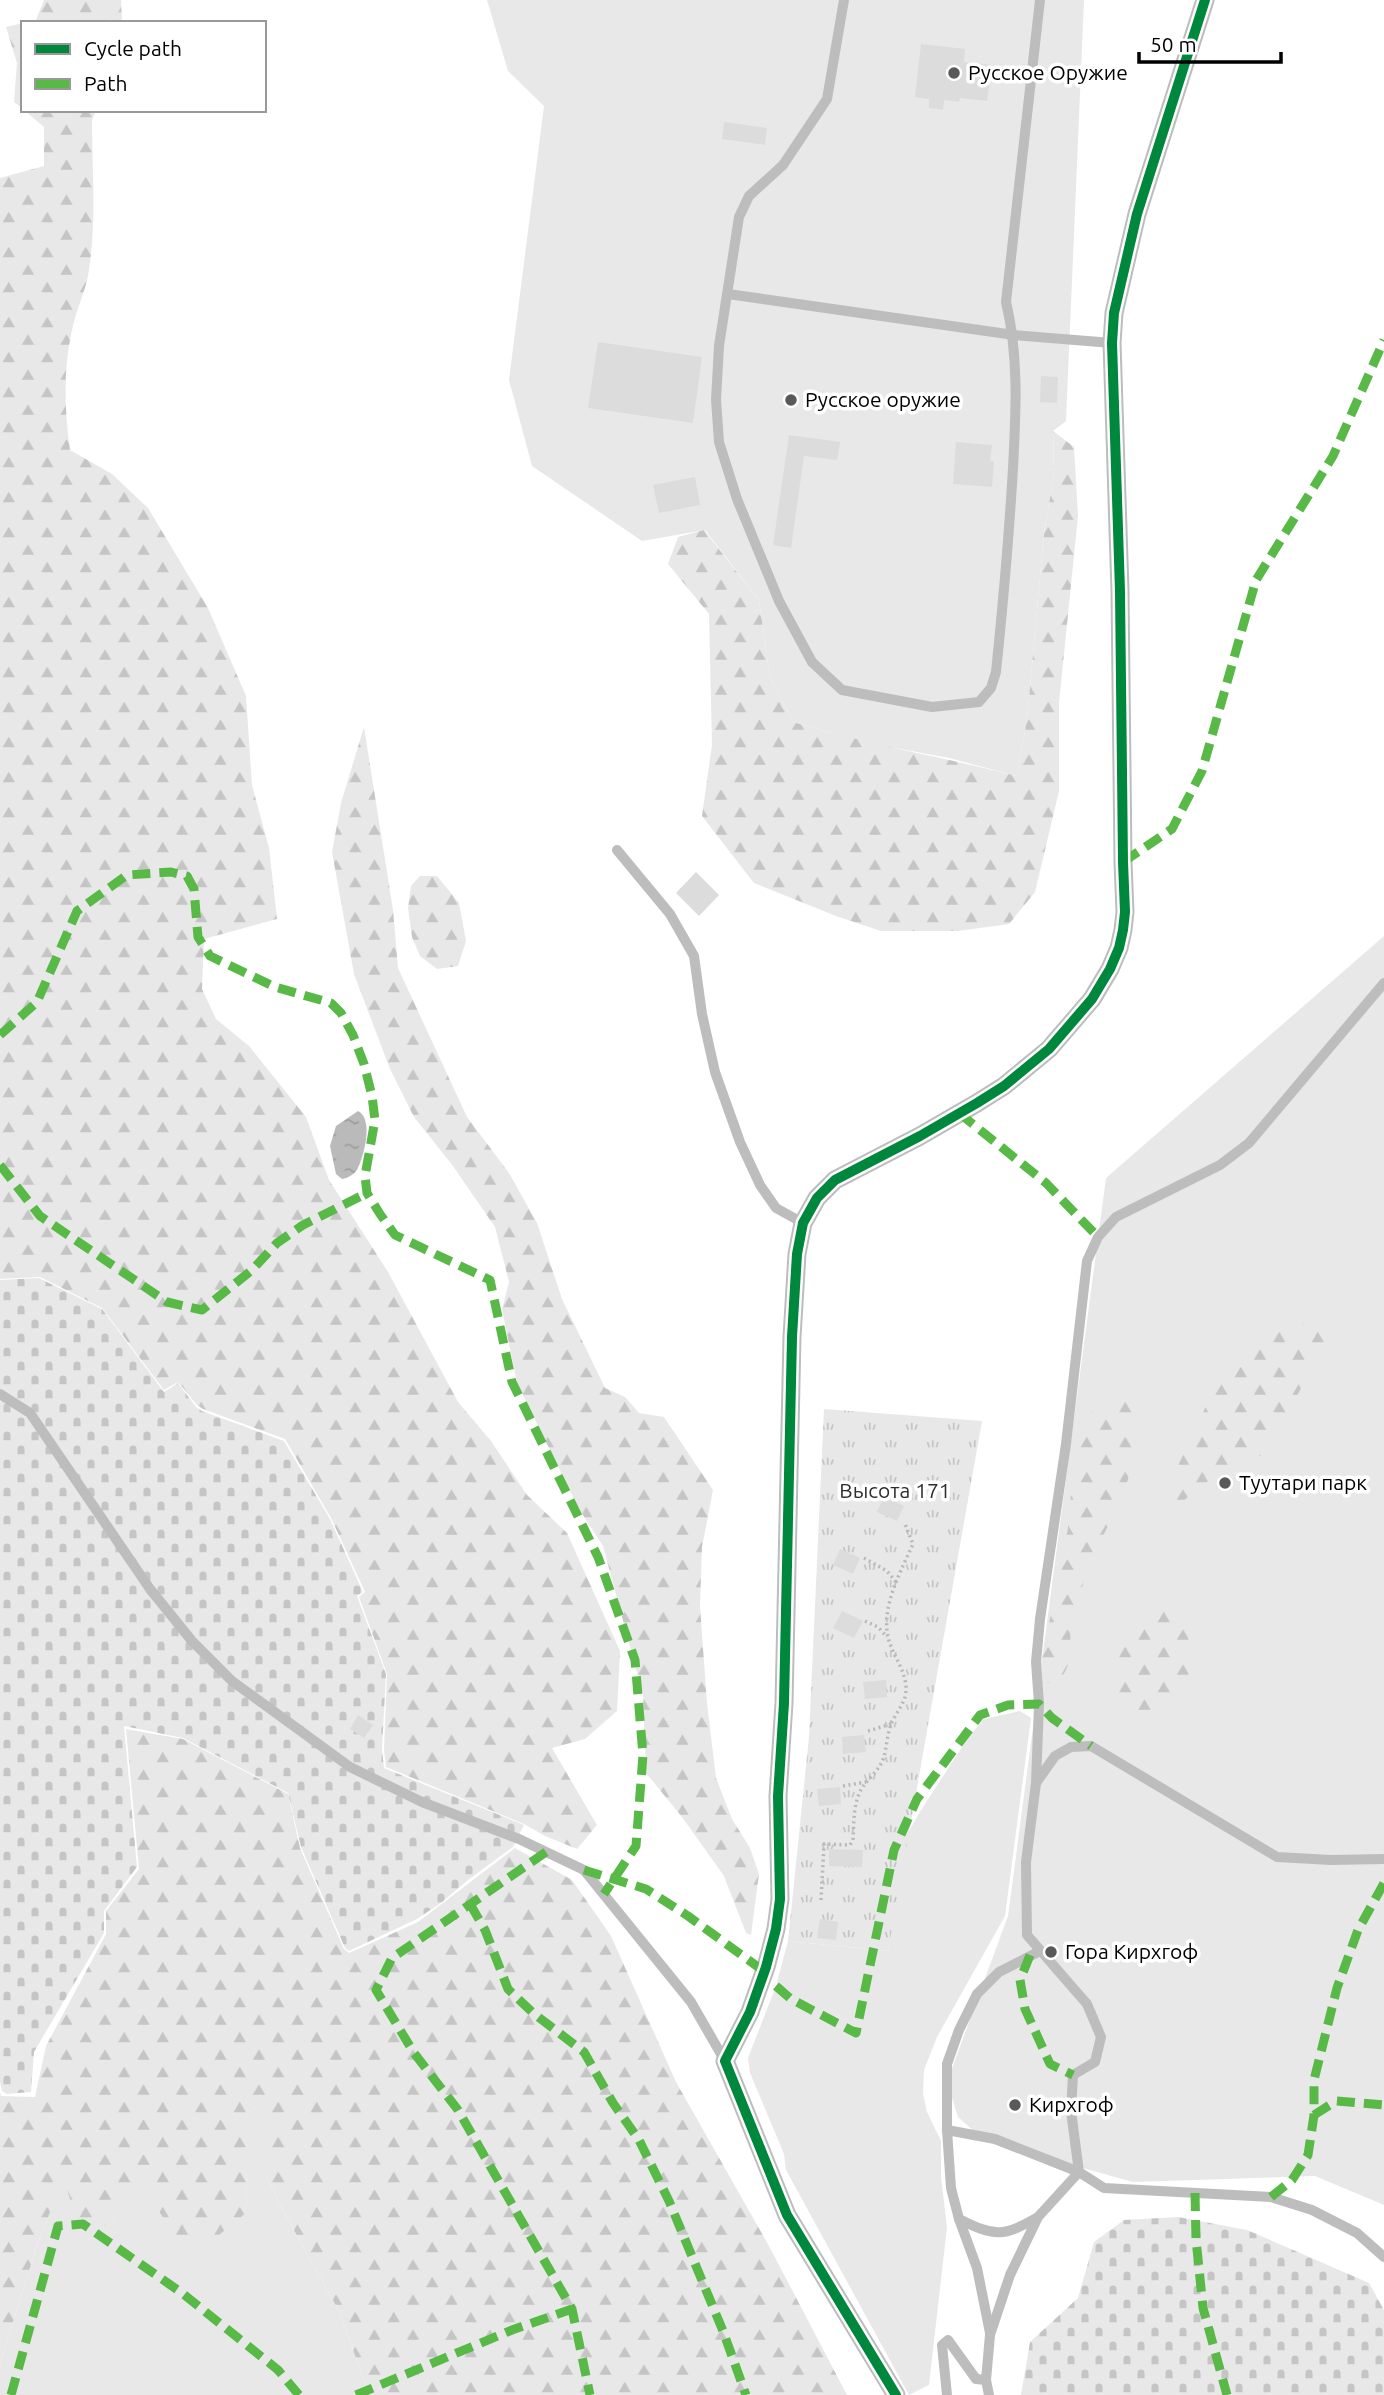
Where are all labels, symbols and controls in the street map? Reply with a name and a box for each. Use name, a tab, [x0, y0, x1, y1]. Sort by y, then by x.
legend	[21, 21, 266, 112]
scale bar	[1139, 21, 1281, 65]
text: 50 m	[1150, 32, 1197, 56]
text: Cycle path	[84, 36, 182, 60]
place label: Русское Оружие	[968, 60, 1128, 84]
marker: Русское Оружие	[946, 65, 962, 81]
text: Path	[84, 71, 127, 95]
place label: Русское оружие	[805, 387, 961, 411]
marker: Русское оружие	[783, 392, 799, 408]
place label: Туутари парк	[1239, 1470, 1367, 1494]
marker: Туутари парк	[1217, 1475, 1233, 1491]
park label: Высота 171	[839, 1478, 951, 1502]
place label: Гора Кирхгоф	[1065, 1939, 1198, 1963]
marker: Гора Кирхгоф	[1043, 1944, 1059, 1960]
place label: Кирхгоф	[1029, 2092, 1114, 2116]
marker: Кирхгоф	[1007, 2097, 1023, 2113]

